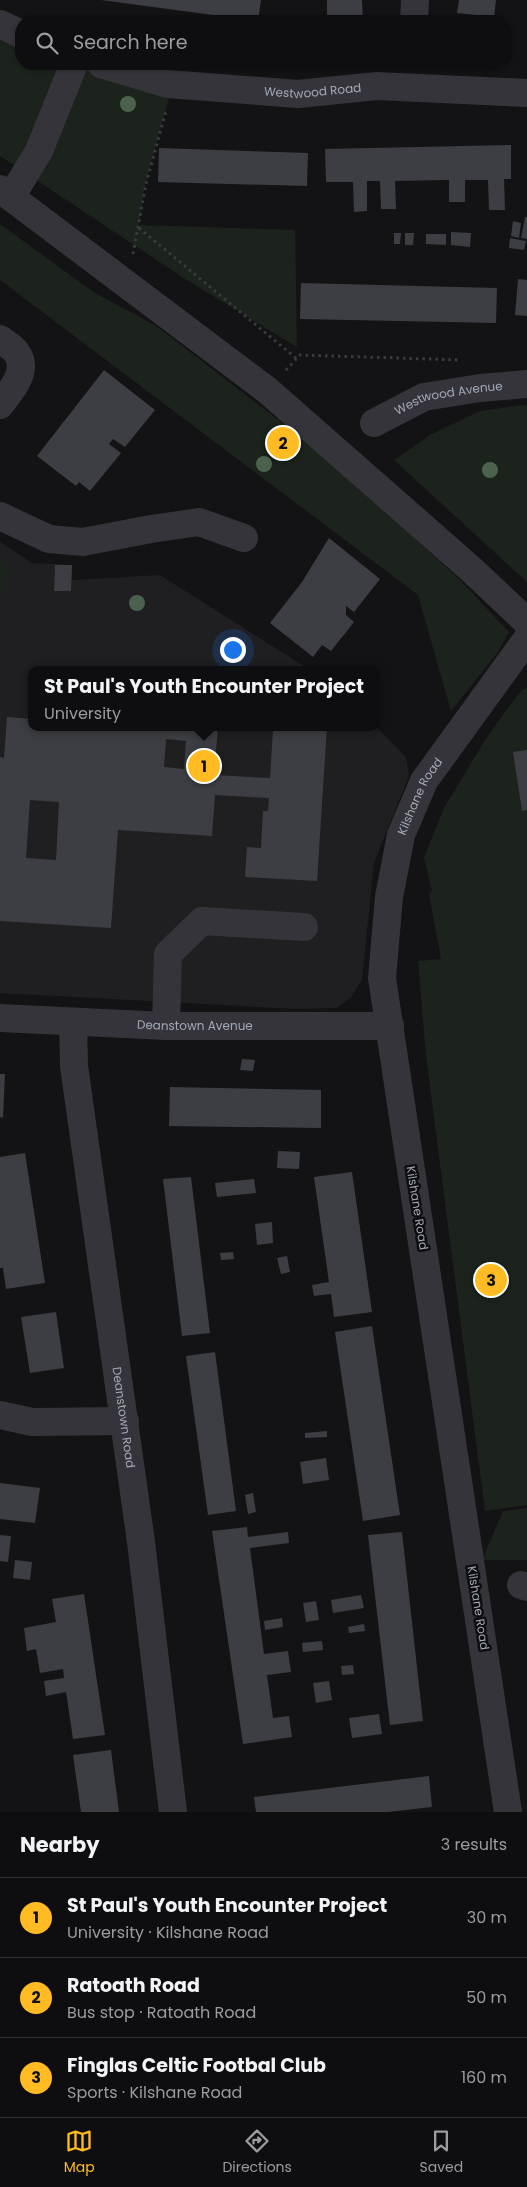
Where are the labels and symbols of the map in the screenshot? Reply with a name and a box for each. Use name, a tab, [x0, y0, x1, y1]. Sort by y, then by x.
street label: Westwood Road	[263, 79, 362, 102]
street label: Westwood Avenue	[391, 377, 503, 419]
pin: 2	[267, 424, 299, 462]
your location	[220, 637, 246, 663]
pin: 1	[188, 747, 220, 785]
street label: Kilshane Road	[393, 754, 446, 837]
street label: Deanstown Avenue	[136, 1016, 253, 1034]
street label: Kilshane Road	[402, 1165, 433, 1251]
pin: 3	[475, 1261, 507, 1299]
street label: Deanstown Road	[108, 1366, 140, 1469]
street label: Kilshane Road	[463, 1565, 494, 1651]

